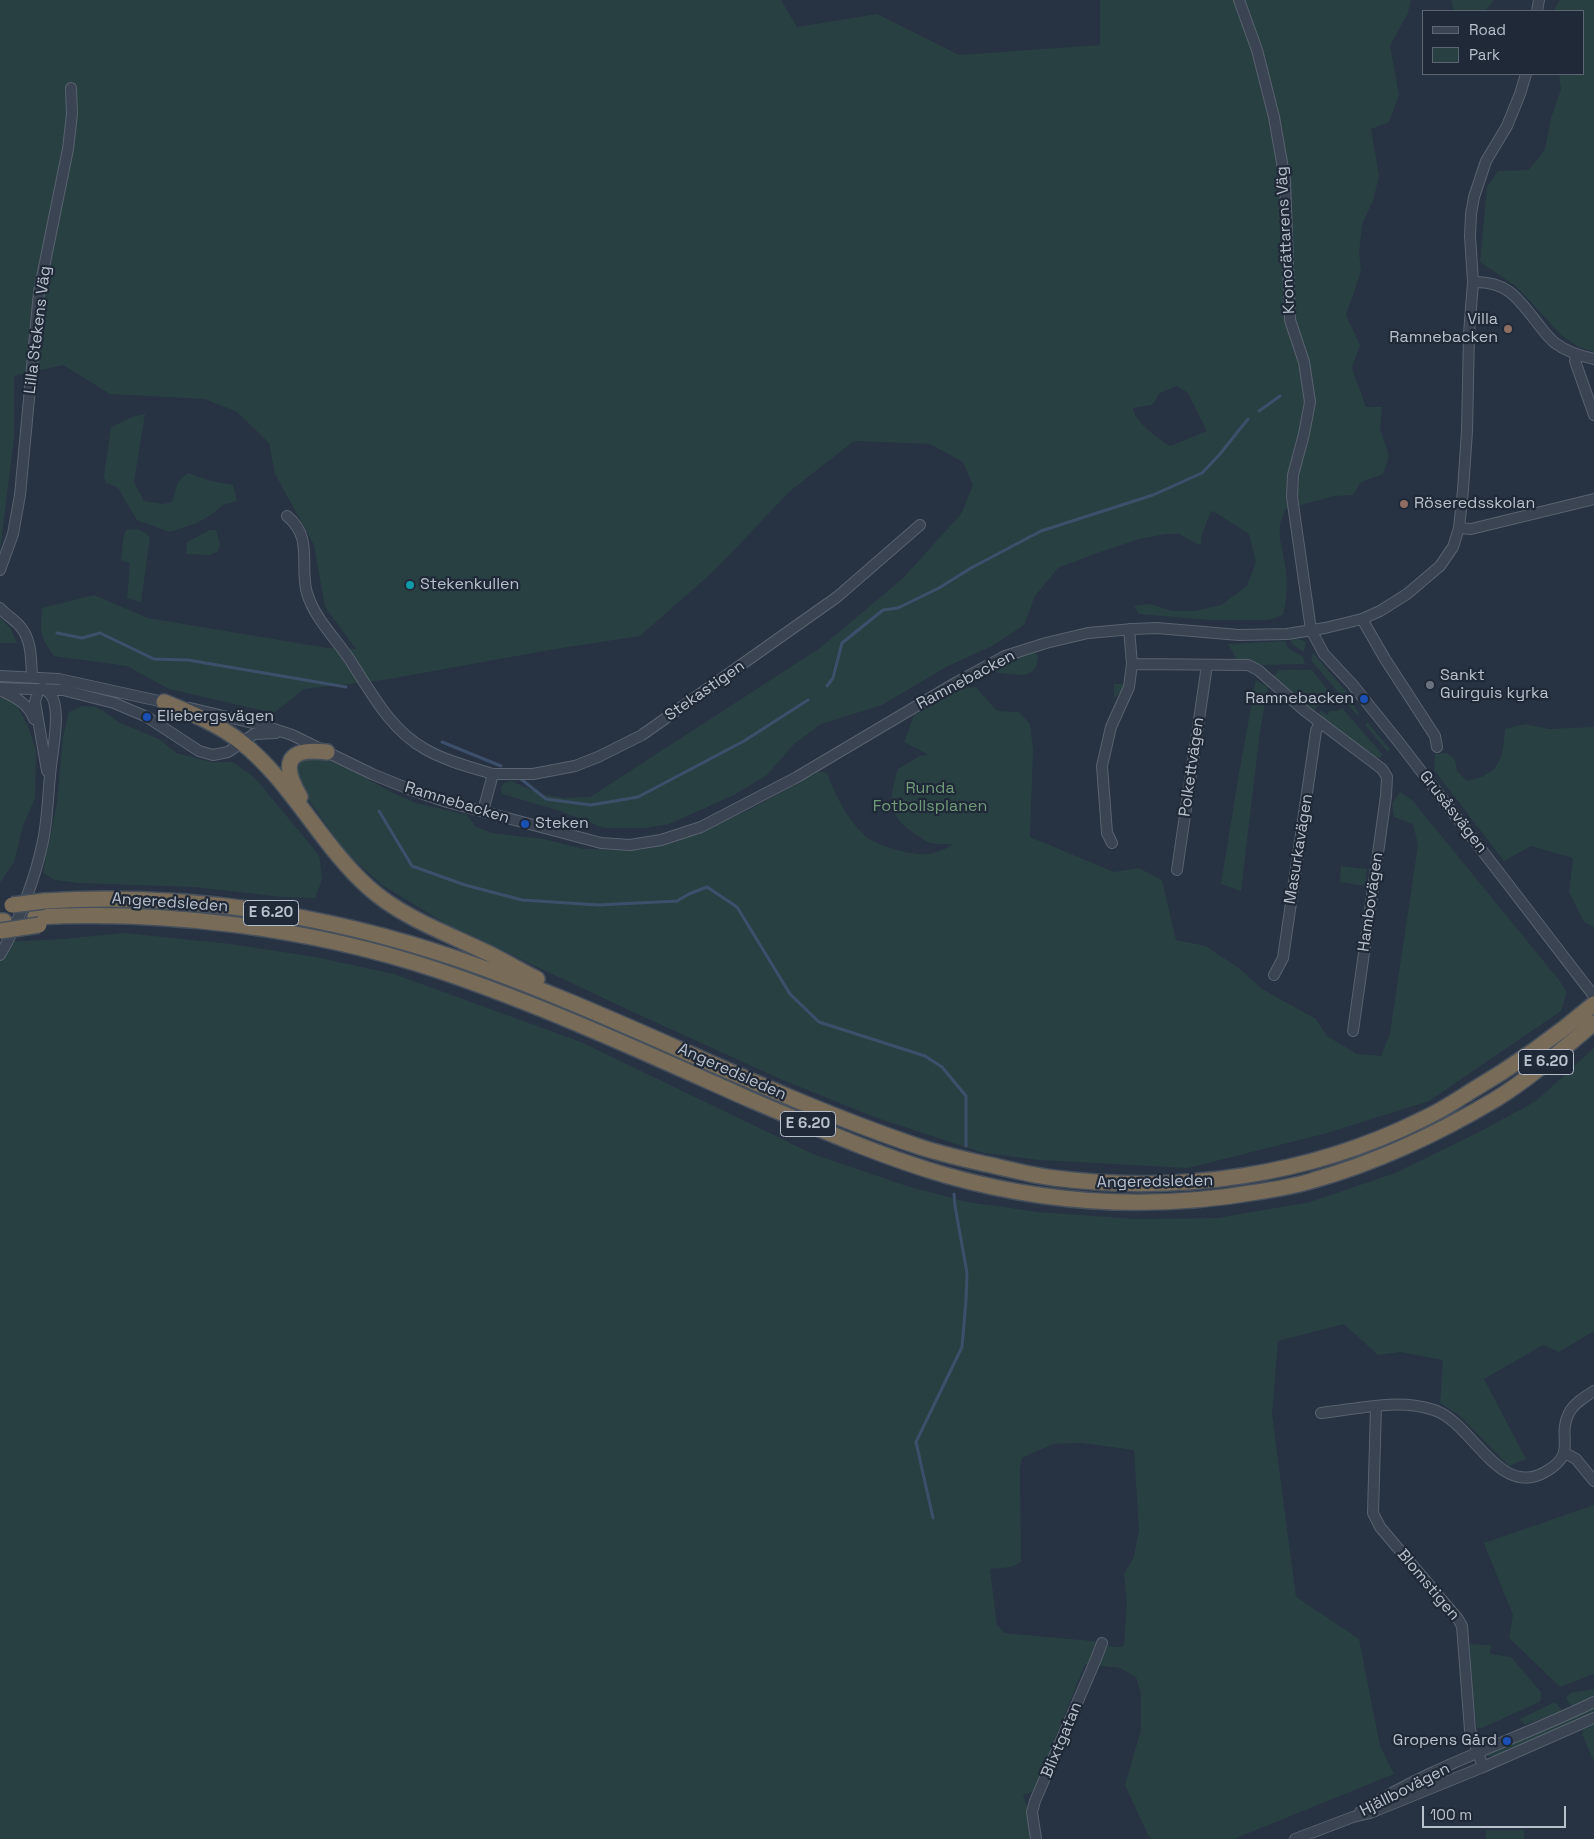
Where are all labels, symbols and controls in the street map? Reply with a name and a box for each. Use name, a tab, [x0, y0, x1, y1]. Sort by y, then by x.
legend	[1422, 10, 1584, 75]
text: Road	[1469, 20, 1506, 39]
text: Park	[1469, 45, 1500, 64]
street label: Kronorättarens Väg	[1273, 166, 1299, 314]
street label: Lilla Stekens Väg	[21, 265, 55, 395]
place label: Villa Ramnebacken	[1389, 310, 1498, 348]
marker: Villa Ramnebacken	[1502, 323, 1514, 335]
place label: Röseredsskolan	[1414, 494, 1535, 514]
marker: Röseredsskolan	[1398, 498, 1410, 510]
place label: Stekenkullen	[420, 575, 519, 595]
marker: Stekenkullen	[404, 579, 416, 591]
street label: Ramnebacken	[914, 646, 1018, 714]
street label: Stekastigen	[661, 656, 749, 726]
place label: Sankt Guirguis kyrka	[1440, 666, 1549, 704]
marker: Sankt Guirguis kyrka	[1424, 679, 1436, 691]
place label: Ramnebacken	[1245, 689, 1354, 709]
marker: Ramnebacken	[1358, 693, 1370, 705]
place label: Eliebergsvägen	[157, 707, 274, 727]
marker: Eliebergsvägen	[141, 711, 153, 723]
street label: Polkettvägen	[1176, 716, 1208, 818]
street label: Grusåsvägen	[1415, 767, 1491, 857]
street label: Ramnebacken	[402, 778, 512, 828]
park label: Runda Fotbollsplanen	[873, 779, 987, 817]
street label: Masurkavägen	[1281, 793, 1317, 905]
place label: Steken	[535, 814, 589, 834]
marker: Steken	[519, 818, 531, 830]
street label: Hambovägen	[1355, 851, 1387, 953]
street label: Angeredsleden	[111, 889, 229, 917]
road number: E 6.20	[244, 900, 298, 926]
street label: Angeredsleden	[675, 1040, 789, 1104]
road number: E 6.20	[1518, 1050, 1574, 1074]
road number: E 6.20	[780, 1112, 836, 1136]
street label: Angeredsleden	[1097, 1171, 1213, 1193]
street label: Blomstigen	[1393, 1545, 1463, 1625]
street label: Blixtgatan	[1037, 1699, 1087, 1781]
place label: Gropens Gård	[1393, 1731, 1497, 1751]
marker: Gropens Gård	[1501, 1735, 1513, 1747]
street label: Hjällbovägen	[1357, 1759, 1453, 1821]
scale bar	[1424, 1796, 1568, 1828]
text: 100 m	[1430, 1805, 1472, 1824]

